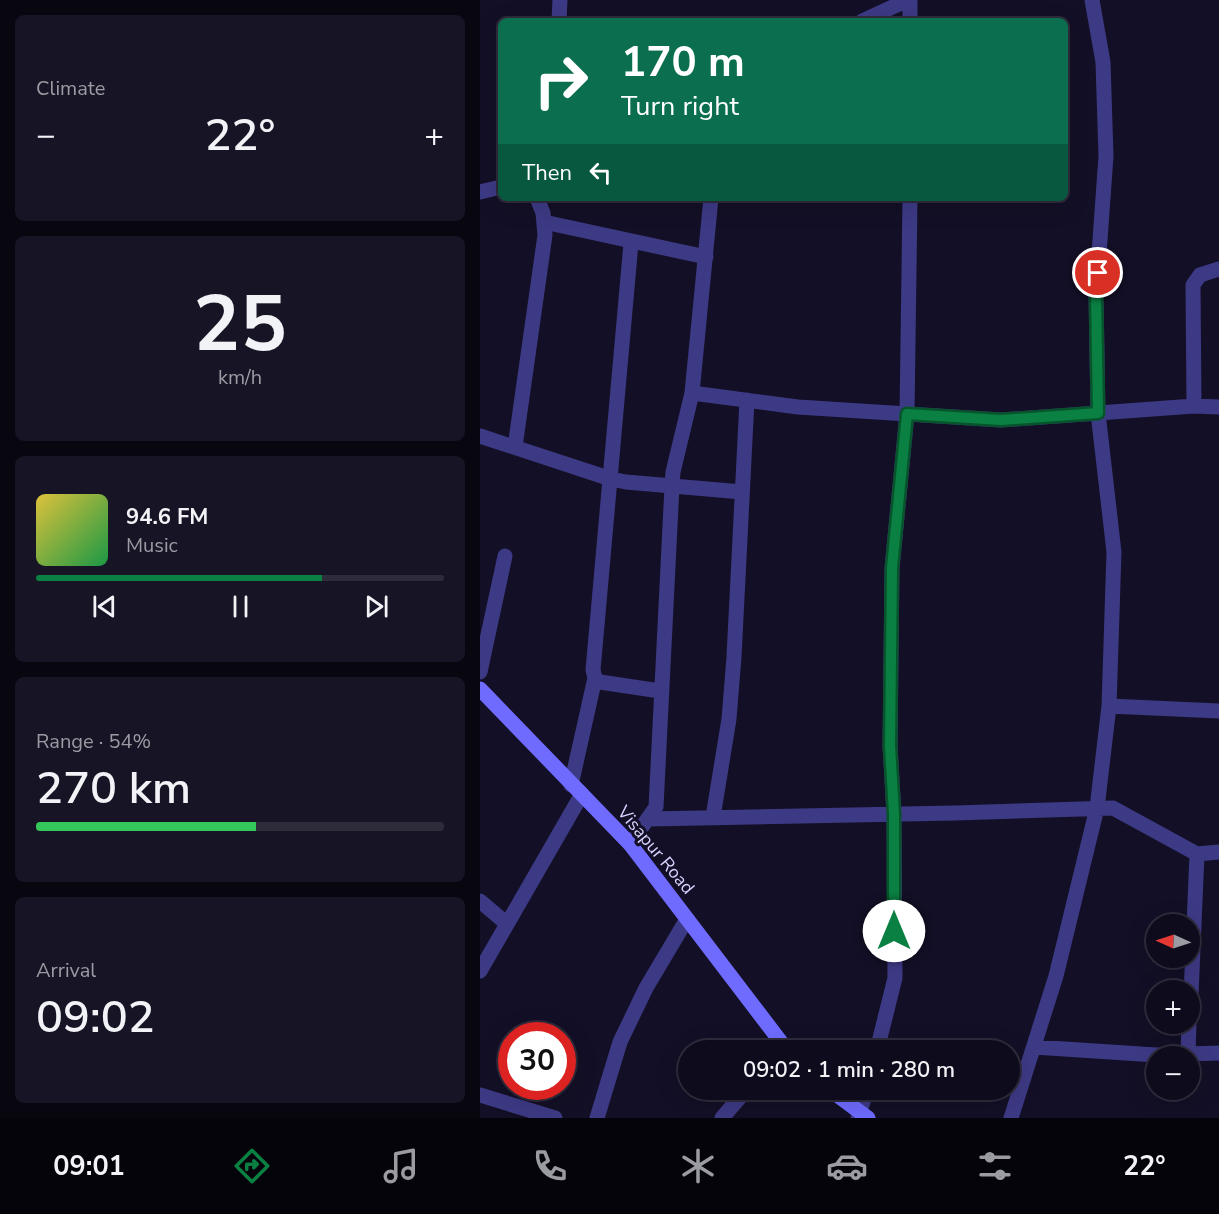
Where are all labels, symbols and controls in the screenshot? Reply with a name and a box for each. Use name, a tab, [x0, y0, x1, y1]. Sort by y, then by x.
text: 170 m	[621, 34, 745, 91]
icon: right	[522, 42, 600, 120]
text: Climate	[36, 75, 105, 102]
text: Turn right	[621, 88, 739, 125]
text: 22°	[205, 105, 275, 166]
text: −	[36, 113, 56, 158]
text: +	[424, 113, 444, 158]
icon: left	[584, 156, 617, 189]
text: Then	[522, 158, 572, 188]
pin	[1072, 247, 1123, 298]
icon: arrive	[1081, 256, 1114, 289]
text: 25	[193, 271, 287, 378]
text: km/h	[218, 364, 262, 391]
text: 94.6 FM	[126, 502, 208, 532]
text: Music	[126, 532, 178, 559]
icon: previous	[88, 590, 121, 623]
icon: pause	[224, 590, 257, 623]
icon: next	[360, 590, 393, 623]
text: Range · 54%	[36, 728, 151, 755]
text: 270 km	[36, 758, 191, 819]
street label: Visapur Road	[611, 800, 700, 899]
position arrow	[862, 899, 926, 963]
north arrow	[1146, 914, 1200, 968]
map controls	[1146, 914, 1200, 1100]
text: Arrival	[36, 957, 96, 984]
button: +	[1146, 980, 1200, 1034]
text: 09:02	[36, 987, 155, 1048]
speed limit sign: 30	[498, 1022, 576, 1100]
button: −	[1146, 1046, 1200, 1100]
text: 09:02 · 1 min · 280 m	[743, 1055, 955, 1085]
icon: directions	[231, 1145, 273, 1187]
icon: music	[380, 1145, 422, 1187]
icon: phone	[529, 1145, 571, 1187]
icon: climate	[677, 1145, 719, 1187]
icon: car	[826, 1145, 868, 1187]
icon: filters	[974, 1145, 1016, 1187]
text: 09:01	[53, 1148, 125, 1185]
text: 22°	[1123, 1148, 1166, 1185]

